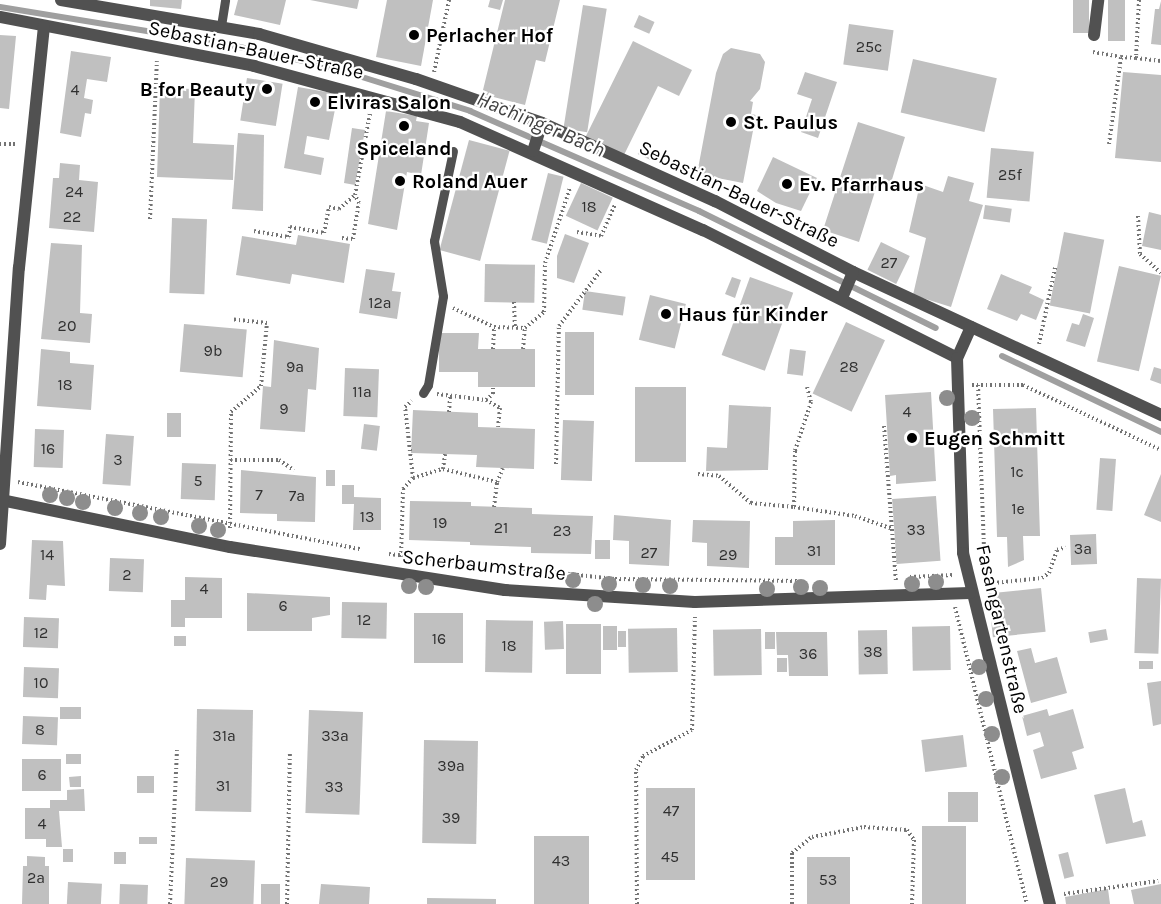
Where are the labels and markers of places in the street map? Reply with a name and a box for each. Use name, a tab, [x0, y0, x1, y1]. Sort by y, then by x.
place label: Perlacher Hof	[426, 23, 553, 47]
marker: Perlacher Hof	[407, 28, 421, 42]
place label: B for Beauty	[140, 77, 255, 101]
marker: B for Beauty	[260, 82, 274, 96]
place label: Elviras Salon	[327, 90, 451, 114]
marker: Elviras Salon	[308, 95, 322, 109]
place label: St. Paulus	[743, 110, 838, 134]
marker: St. Paulus	[724, 115, 738, 129]
marker: Spiceland	[397, 119, 411, 133]
place label: Spiceland	[356, 136, 452, 160]
place label: Roland Auer	[412, 169, 527, 193]
place label: Ev. Pfarrhaus	[799, 172, 924, 196]
marker: Roland Auer	[393, 174, 407, 188]
marker: Ev. Pfarrhaus	[780, 177, 794, 191]
place label: Haus für Kinder	[678, 302, 828, 326]
marker: Haus für Kinder	[659, 307, 673, 321]
place label: Eugen Schmitt	[924, 426, 1065, 450]
marker: Eugen Schmitt	[905, 431, 919, 445]

